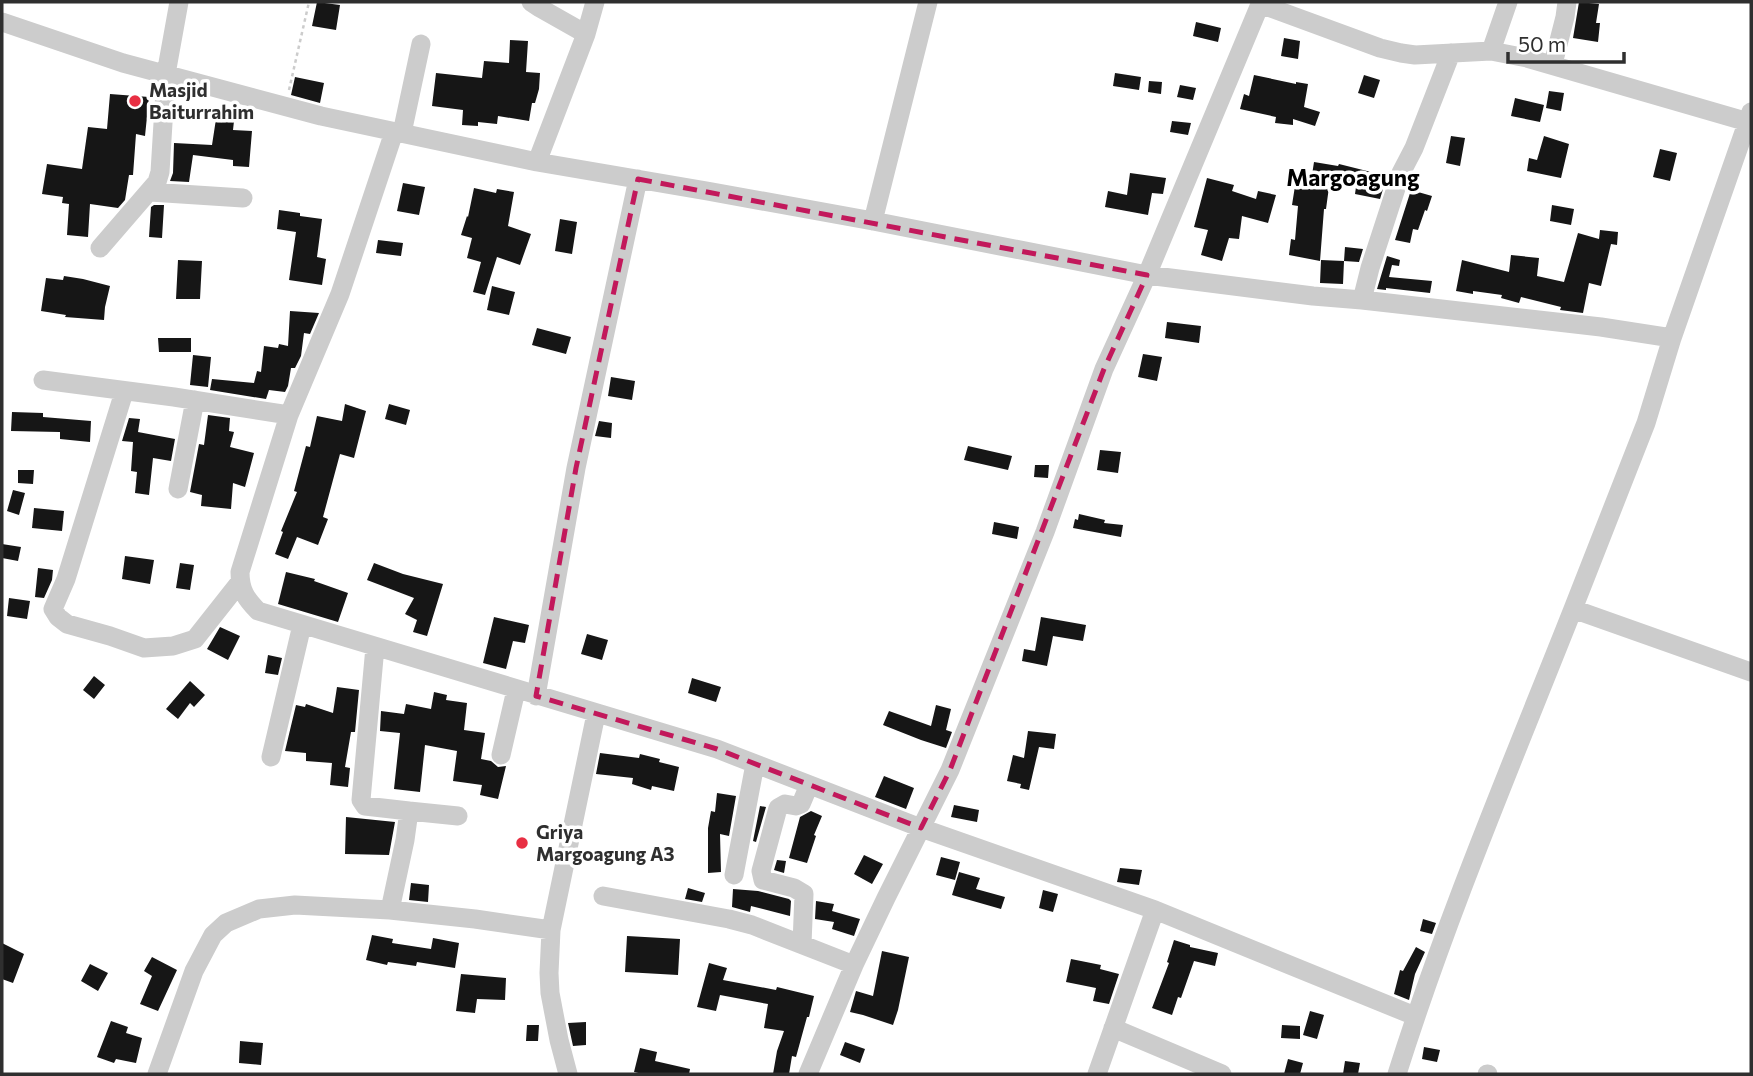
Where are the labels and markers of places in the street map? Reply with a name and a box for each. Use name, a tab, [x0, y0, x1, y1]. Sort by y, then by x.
place label: Masjid Baiturrahim	[149, 78, 254, 123]
marker: Masjid Baiturrahim	[127, 93, 143, 109]
place label: Griya Margoagung A3	[536, 820, 675, 865]
marker: Griya Margoagung A3	[514, 835, 530, 851]

